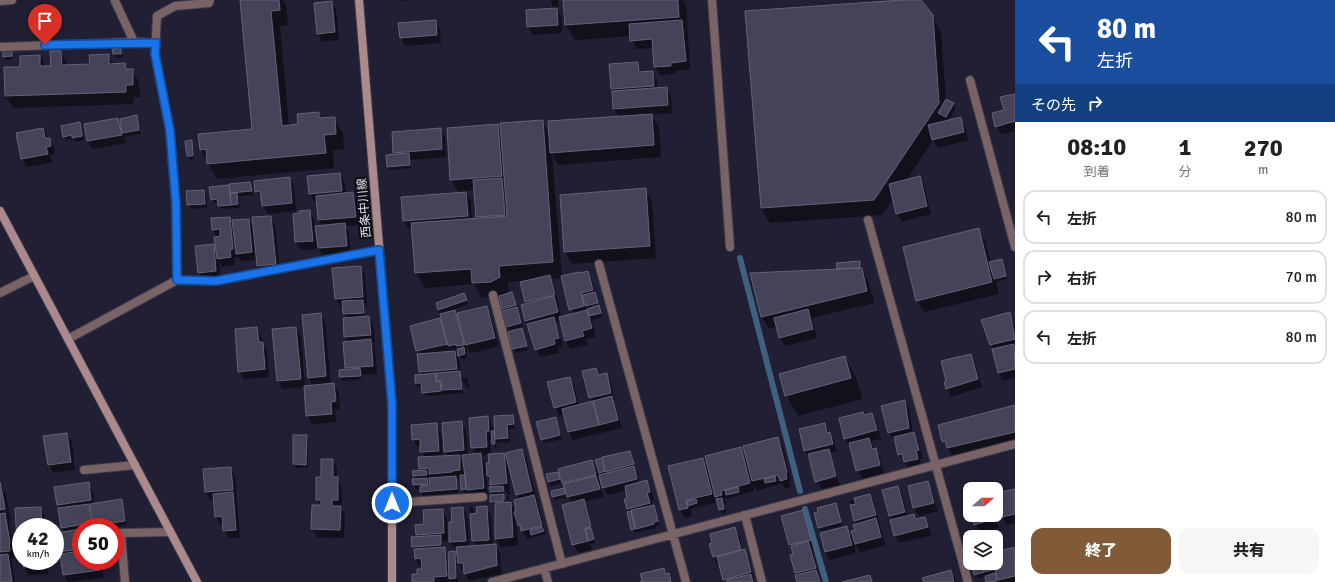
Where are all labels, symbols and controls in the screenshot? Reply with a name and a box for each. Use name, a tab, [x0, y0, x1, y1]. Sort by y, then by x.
pin	[28, 4, 62, 45]
icon: arrive	[34, 10, 56, 32]
text: 80 m	[1097, 12, 1156, 46]
icon: left	[1031, 16, 1083, 68]
text: 左折	[1097, 50, 1133, 72]
icon: right	[1084, 92, 1106, 114]
text: その先	[1031, 96, 1076, 114]
text: 08:10	[1067, 132, 1126, 162]
text: 1	[1179, 132, 1191, 162]
text: 270	[1244, 133, 1283, 163]
text: m	[1258, 162, 1268, 178]
text: 到着	[1084, 164, 1110, 180]
text: 分	[1178, 164, 1192, 180]
street label: 西条中川線	[354, 177, 375, 239]
icon: left	[1033, 206, 1055, 228]
text: 80 m	[1286, 208, 1317, 226]
text: 左折	[1067, 210, 1097, 228]
icon: right	[1033, 266, 1055, 288]
text: 70 m	[1286, 268, 1317, 286]
text: 右折	[1067, 270, 1097, 288]
icon: left	[1033, 326, 1055, 348]
text: 80 m	[1286, 328, 1317, 346]
text: 左折	[1067, 330, 1097, 348]
position arrow	[371, 482, 413, 524]
north arrow	[963, 482, 1003, 522]
map controls	[963, 482, 1003, 570]
speed limit sign: 50	[72, 518, 124, 570]
text: 42	[27, 526, 49, 551]
button: 終了	[1031, 528, 1171, 574]
button: 共有	[1179, 528, 1319, 574]
button: layers	[963, 530, 1003, 570]
text: km/h	[27, 548, 49, 560]

